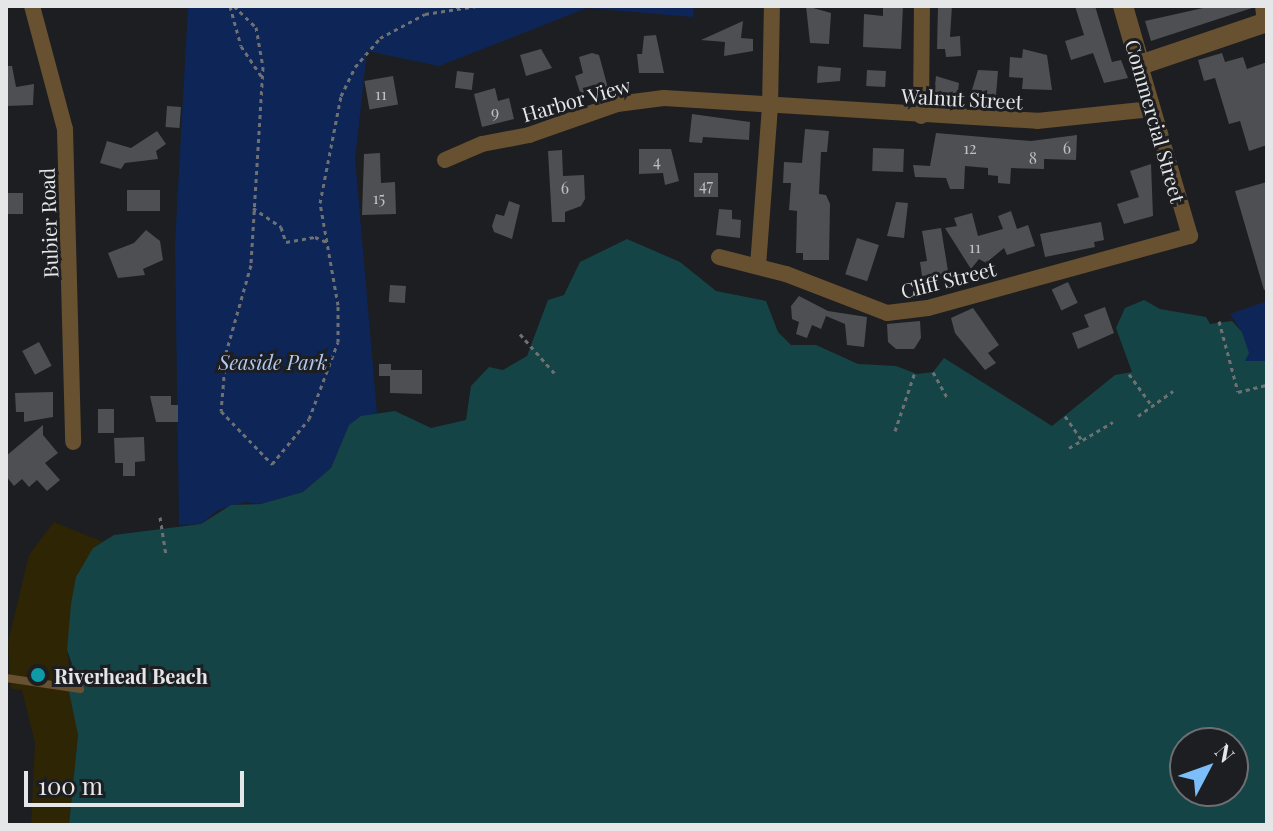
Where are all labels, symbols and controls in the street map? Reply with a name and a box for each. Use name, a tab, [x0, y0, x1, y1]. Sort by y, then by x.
street label: Commercial Street	[1121, 37, 1191, 205]
street label: Harbor View	[518, 72, 634, 126]
street label: Walnut Street	[900, 83, 1024, 113]
house number: 11	[375, 84, 387, 104]
house number: 9	[491, 102, 499, 122]
house number: 12	[963, 138, 977, 158]
house number: 6	[1063, 138, 1071, 158]
house number: 8	[1029, 148, 1037, 168]
house number: 4	[653, 151, 661, 171]
street label: Bubier Road	[34, 167, 62, 279]
house number: 47	[699, 175, 713, 195]
house number: 6	[561, 178, 569, 198]
house number: 15	[373, 188, 385, 208]
house number: 11	[969, 237, 981, 257]
street label: Cliff Street	[898, 256, 998, 302]
park label: Seaside Park	[218, 349, 328, 373]
place label: Riverhead Beach	[54, 663, 208, 687]
marker: Riverhead Beach	[29, 666, 47, 684]
north arrow	[1169, 727, 1249, 807]
text: N	[1209, 737, 1242, 768]
scale bar	[28, 755, 248, 805]
text: 100 m	[38, 769, 103, 801]

